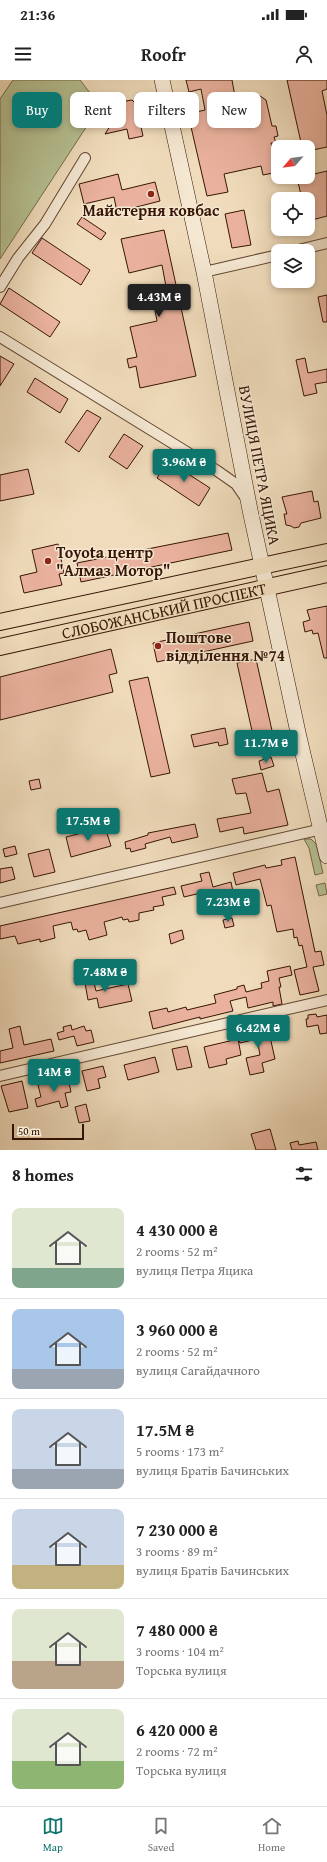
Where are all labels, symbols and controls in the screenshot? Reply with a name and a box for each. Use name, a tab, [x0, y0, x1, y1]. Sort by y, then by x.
text: 21:36	[20, 4, 55, 25]
text: Roofr	[141, 41, 186, 68]
icon: menu	[12, 43, 34, 65]
icon: person	[293, 43, 315, 65]
chip: Buy	[12, 92, 62, 128]
chip: Rent	[70, 92, 126, 128]
chip: Filters	[134, 92, 199, 128]
chip: New	[207, 92, 261, 128]
north arrow	[271, 140, 315, 184]
map controls	[271, 140, 315, 288]
marker: Майстерня ковбас	[146, 189, 156, 199]
button: locate	[271, 192, 315, 236]
place label: Майстерня ковбас	[83, 198, 220, 222]
button: layers	[271, 244, 315, 288]
pin: 4.43M ₴	[122, 284, 196, 318]
text: 4.43M ₴	[137, 287, 181, 306]
street label: ВУЛИЦЯ ПЕТРА ЯЦИКА	[233, 383, 287, 547]
pin: 3.96M ₴	[147, 449, 221, 483]
text: 3.96M ₴	[162, 452, 206, 471]
place label: Toyota центр "Алмаз Мотор"	[56, 540, 171, 582]
marker: Toyota центр "Алмаз Мотор"	[43, 556, 53, 566]
street label: СЛОБОЖАНСЬКИЙ ПРОСПЕКТ	[59, 576, 269, 645]
place label: Поштове відділення №74	[166, 625, 285, 667]
marker: Поштове відділення №74	[153, 641, 163, 651]
pin: 11.7M ₴	[229, 730, 303, 764]
text: 11.7M ₴	[244, 733, 288, 752]
pin: 17.5M ₴	[51, 808, 125, 842]
text: 17.5M ₴	[66, 811, 110, 830]
pin: 7.23M ₴	[191, 889, 265, 923]
text: 7.23M ₴	[206, 892, 250, 911]
pin: 7.48M ₴	[68, 959, 142, 993]
text: 7.48M ₴	[83, 962, 127, 981]
pin: 6.42M ₴	[221, 1015, 295, 1049]
text: 6.42M ₴	[236, 1018, 280, 1037]
pin: 14M ₴	[26, 1059, 82, 1093]
text: 14M ₴	[37, 1062, 71, 1081]
scale bar	[12, 1122, 84, 1141]
text: 50 m	[18, 1123, 40, 1139]
text: 8 homes	[12, 1162, 74, 1187]
icon: filters	[293, 1163, 315, 1185]
text: 4 430 000 ₴	[136, 1217, 218, 1242]
icon: home	[44, 1224, 92, 1272]
text: 2 rooms · 52 m²	[136, 1242, 218, 1261]
text: вулиця Петра Яцика	[136, 1261, 253, 1280]
text: 3 960 000 ₴	[136, 1317, 218, 1342]
icon: home	[44, 1325, 92, 1373]
text: 2 rooms · 52 m²	[136, 1342, 218, 1361]
text: вулиця Сагайдачного	[136, 1361, 260, 1380]
text: 17.5M ₴	[136, 1417, 194, 1442]
icon: home	[44, 1425, 92, 1473]
text: 5 rooms · 173 m²	[136, 1442, 224, 1461]
text: вулиця Братів Бачинських	[136, 1461, 289, 1480]
text: 7 230 000 ₴	[136, 1517, 218, 1542]
icon: home	[44, 1525, 92, 1573]
text: 3 rooms · 89 m²	[136, 1542, 218, 1561]
text: вулиця Братів Бачинських	[136, 1561, 289, 1580]
text: 7 480 000 ₴	[136, 1617, 218, 1642]
icon: home	[44, 1625, 92, 1673]
text: 3 rooms · 104 m²	[136, 1642, 224, 1661]
text: Торська вулиця	[136, 1661, 227, 1680]
text: 6 420 000 ₴	[136, 1717, 218, 1742]
icon: home	[44, 1725, 92, 1773]
text: 2 rooms · 72 m²	[136, 1742, 218, 1761]
text: Торська вулиця	[136, 1761, 227, 1780]
tab: Map	[42, 1815, 64, 1855]
tab: Saved	[148, 1815, 174, 1855]
tab: Home	[258, 1815, 285, 1855]

